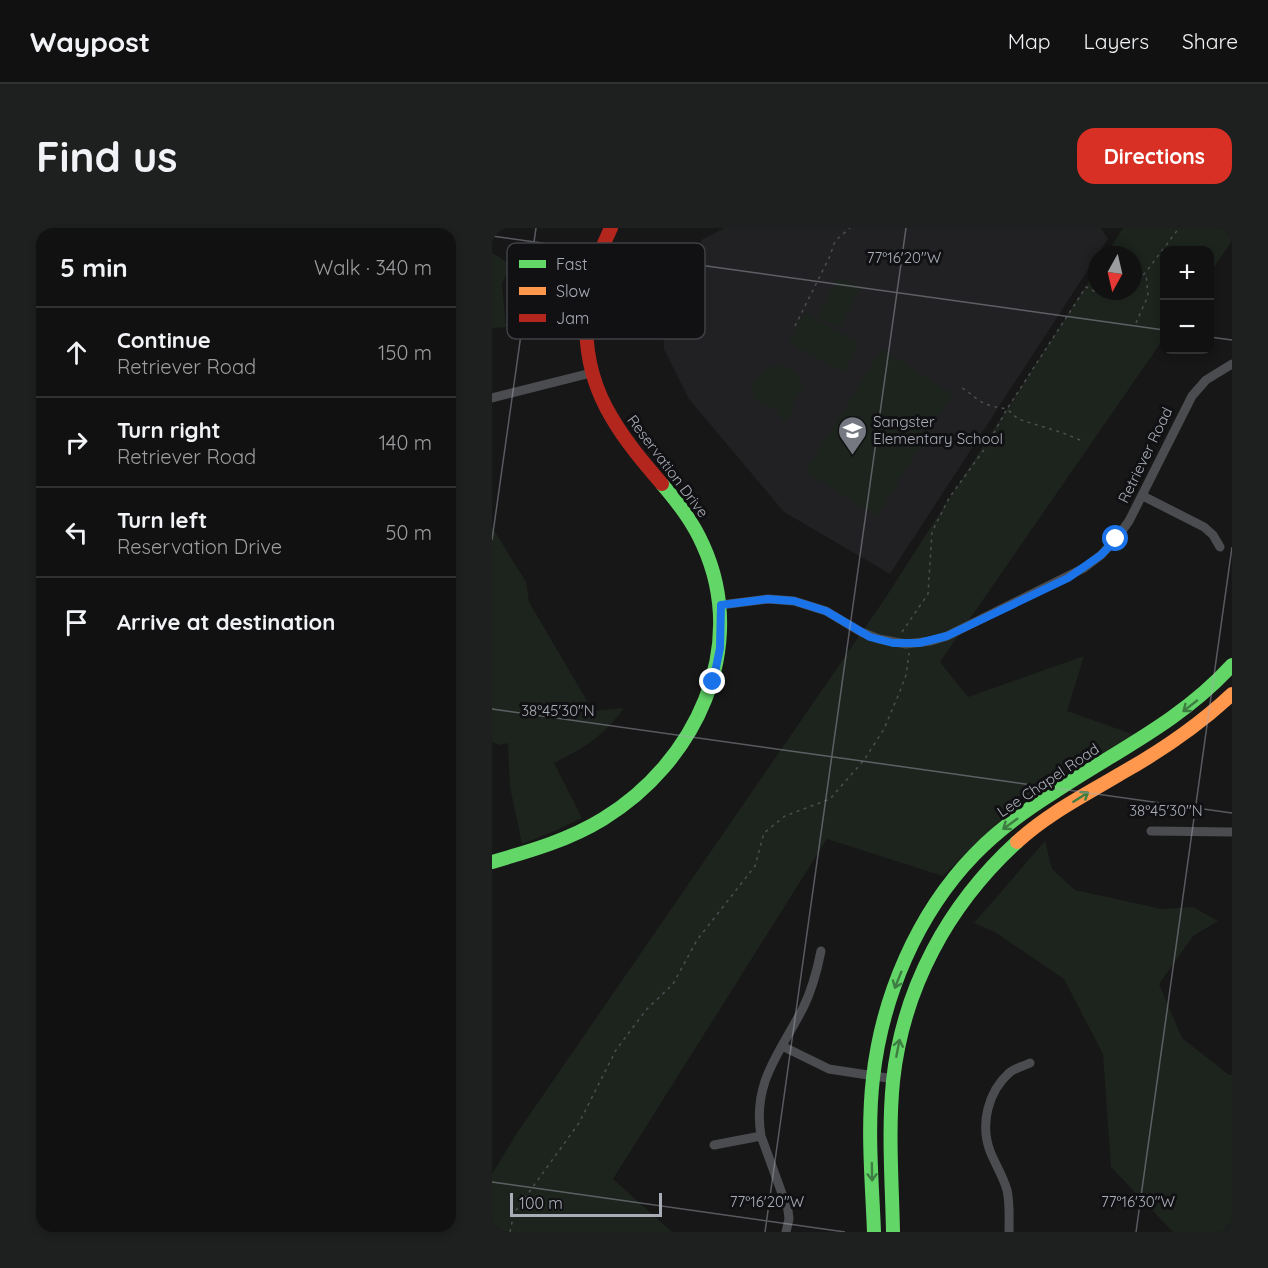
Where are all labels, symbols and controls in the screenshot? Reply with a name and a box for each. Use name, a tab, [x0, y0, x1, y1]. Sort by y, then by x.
text: Waypost	[30, 24, 150, 59]
text: Map	[1008, 28, 1051, 54]
text: Layers	[1084, 28, 1149, 54]
text: Share	[1182, 28, 1238, 54]
button: Directions	[1077, 128, 1232, 184]
text: Find us	[36, 130, 178, 183]
legend	[507, 243, 705, 339]
north arrow	[1088, 246, 1142, 300]
map controls	[1160, 246, 1214, 354]
button: +	[1160, 246, 1214, 300]
text: 77°16'20"W	[867, 248, 942, 267]
text: 5 min	[60, 251, 128, 284]
text: Fast	[556, 254, 587, 274]
text: Walk · 340 m	[314, 255, 432, 280]
text: Slow	[556, 281, 590, 301]
button: −	[1160, 300, 1214, 354]
text: Jam	[556, 308, 589, 328]
text: Continue	[117, 326, 211, 354]
icon: ahead	[60, 336, 93, 369]
text: 150 m	[378, 340, 432, 365]
text: Retriever Road	[117, 354, 256, 379]
street label: Retriever Road	[1114, 404, 1176, 506]
street label: Reservation Drive	[623, 411, 713, 521]
place label: Sangster Elementary School	[873, 412, 1003, 448]
school or university icon: Sangster Elementary School	[836, 414, 868, 456]
text: Turn right	[117, 416, 221, 444]
icon: right	[60, 426, 93, 459]
text: 140 m	[379, 430, 432, 455]
text: Retriever Road	[117, 444, 256, 469]
text: Turn left	[117, 506, 207, 534]
icon: left	[60, 516, 93, 549]
text: 50 m	[386, 520, 432, 545]
route start	[1102, 525, 1128, 551]
text: Reservation Drive	[117, 534, 282, 559]
icon: arrive	[60, 606, 93, 639]
text: Arrive at destination	[117, 608, 335, 636]
route end	[699, 668, 725, 694]
one-way arrow	[1182, 699, 1198, 712]
text: 38°45'30"N	[521, 701, 595, 720]
street label: Lee Chapel Road	[993, 739, 1103, 821]
one-way arrow	[1072, 790, 1089, 802]
text: 38°45'30"N	[1129, 801, 1203, 820]
one-way arrow	[1002, 818, 1018, 830]
one-way arrow	[891, 971, 902, 989]
one-way arrow	[893, 1039, 904, 1058]
one-way arrow	[867, 1161, 878, 1181]
scale bar	[510, 1190, 662, 1218]
text: 77°16'20"W	[730, 1192, 805, 1211]
text: 77°16'30"W	[1101, 1192, 1175, 1211]
text: 100 m	[519, 1193, 563, 1213]

